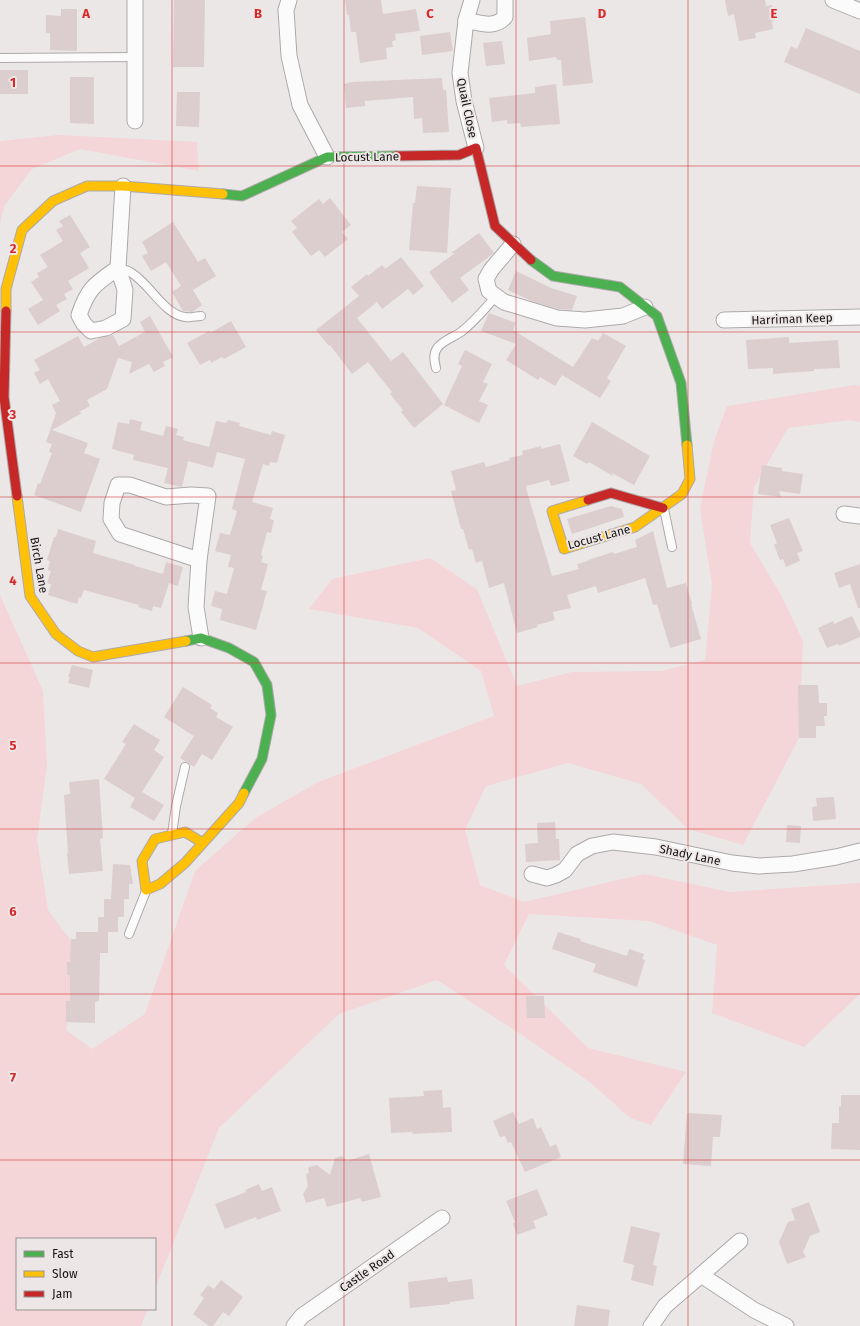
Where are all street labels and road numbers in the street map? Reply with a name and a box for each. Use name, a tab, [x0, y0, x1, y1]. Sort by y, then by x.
street label: Quail Close	[454, 77, 480, 139]
street label: Locust Lane	[335, 149, 399, 165]
street label: Harriman Keep	[751, 311, 833, 327]
street label: Locust Lane	[566, 522, 632, 552]
street label: Birch Lane	[27, 536, 51, 594]
street label: Shady Lane	[658, 842, 722, 868]
street label: Castle Road	[337, 1247, 397, 1295]

